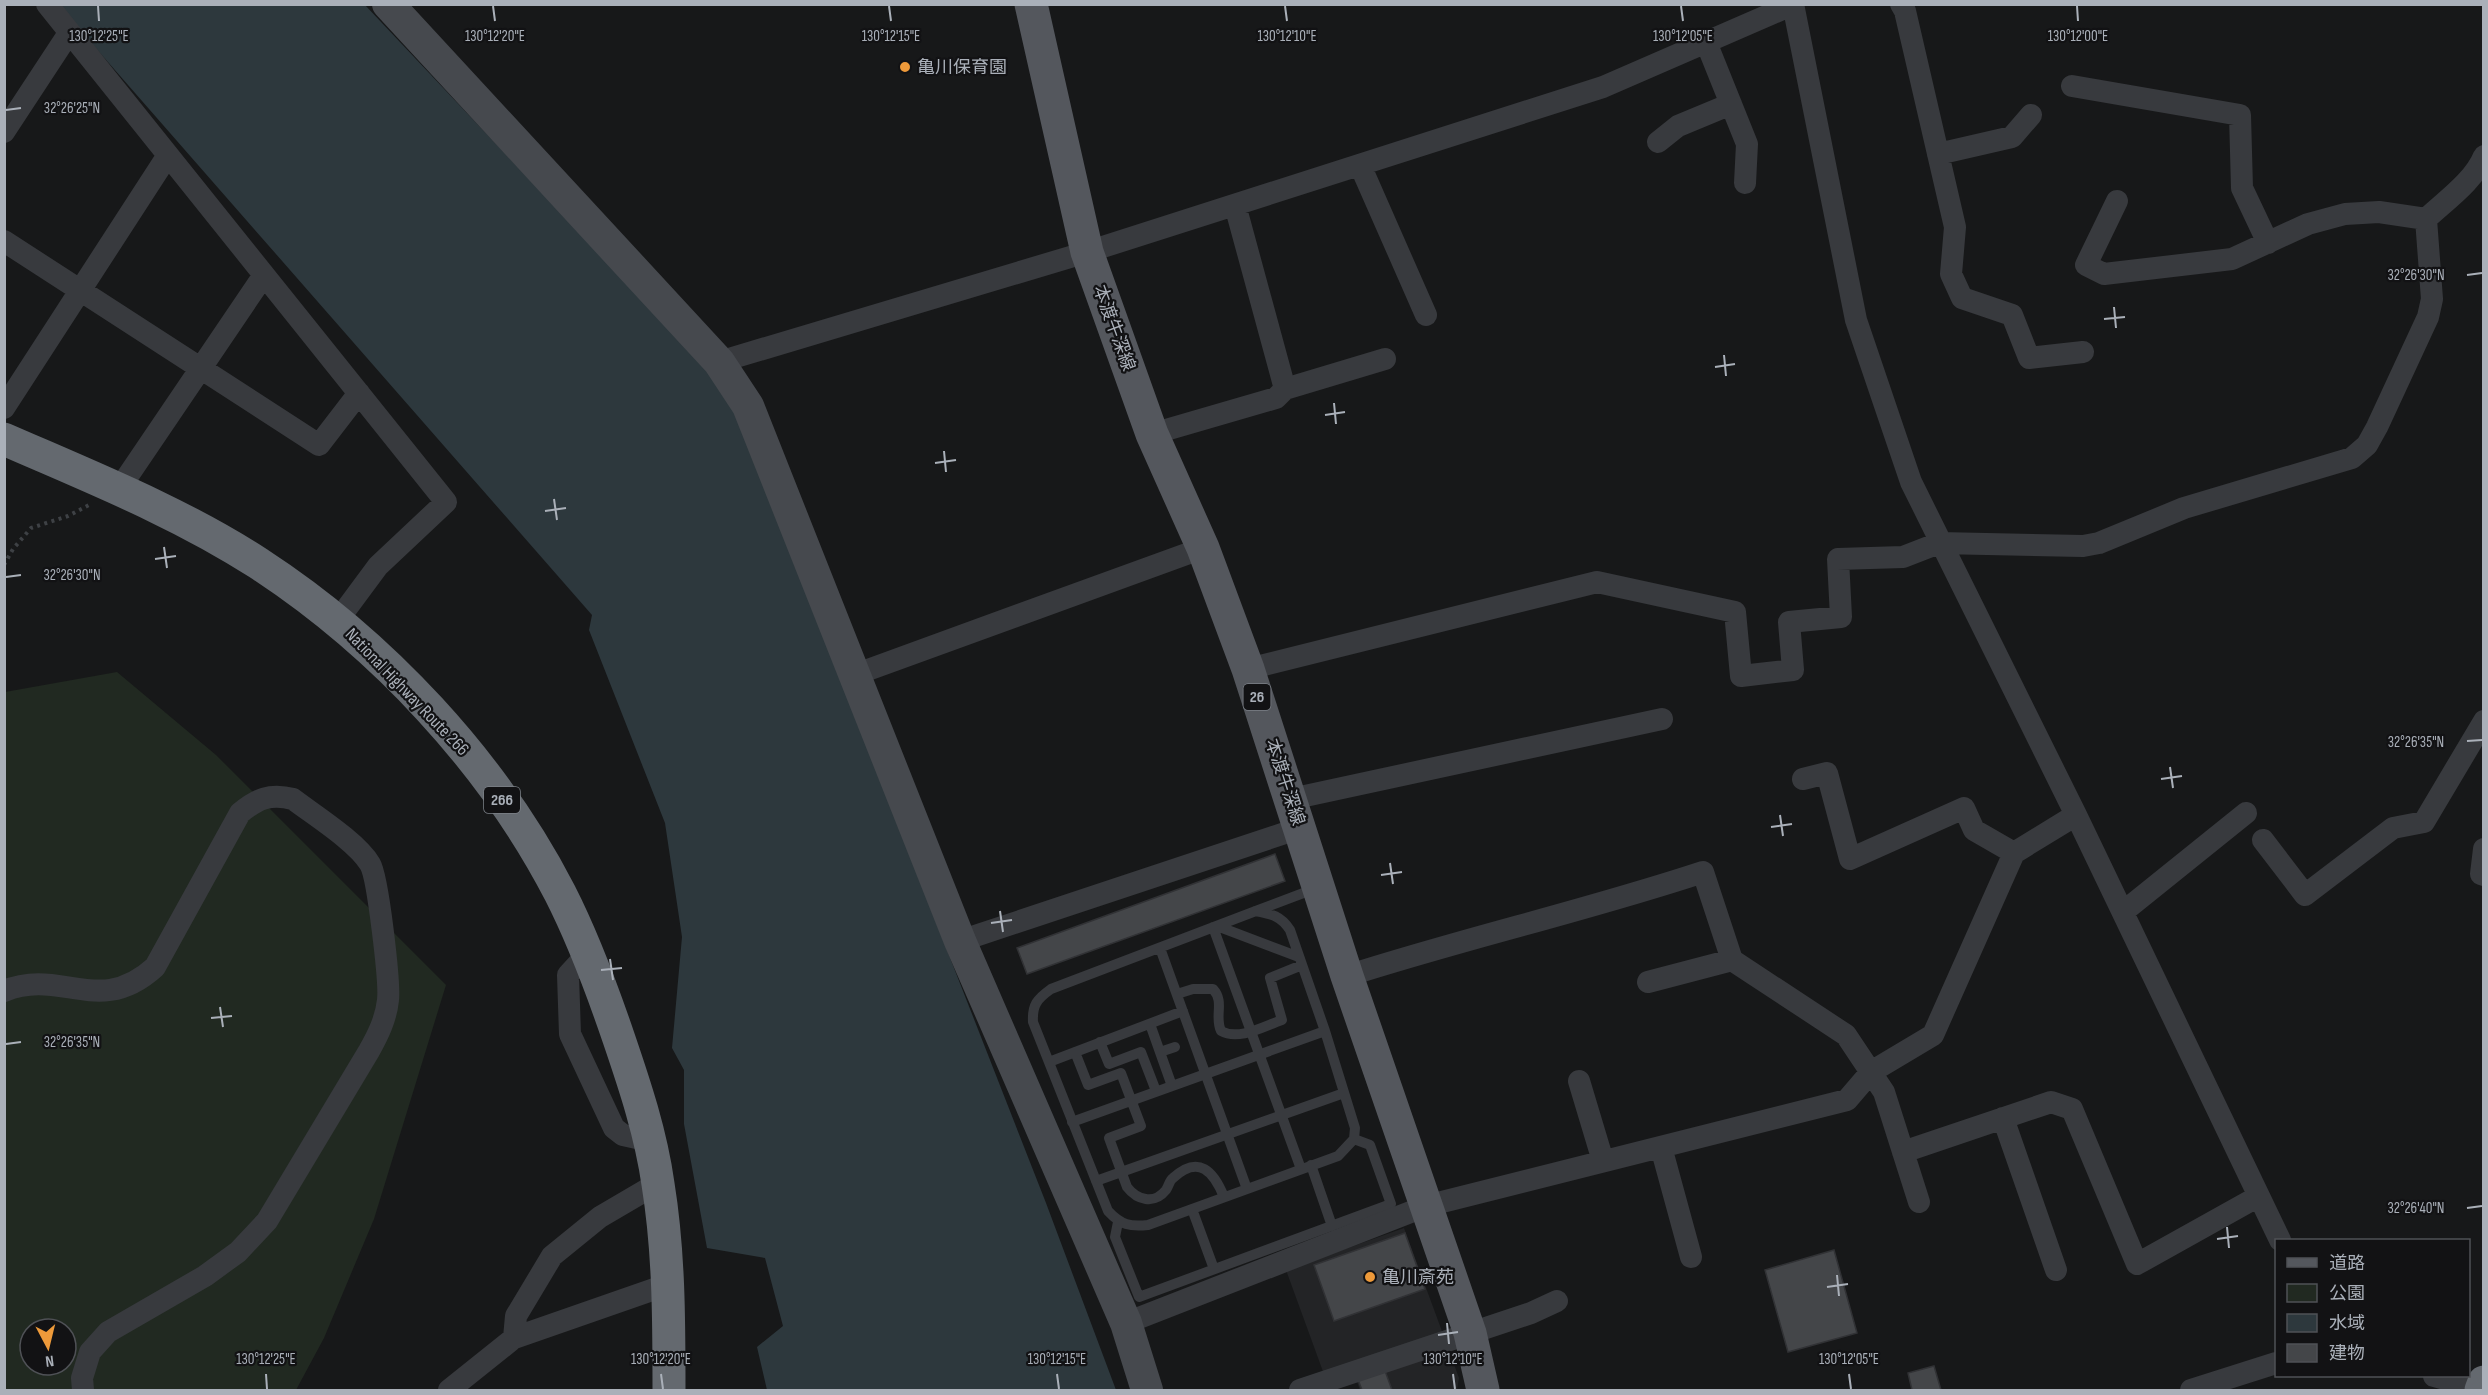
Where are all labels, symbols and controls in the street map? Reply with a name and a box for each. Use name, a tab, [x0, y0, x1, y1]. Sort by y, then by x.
text: 130°12'25"E	[69, 27, 129, 46]
text: 130°12'20"E	[465, 27, 525, 46]
text: 130°12'15"E	[862, 27, 920, 46]
text: 130°12'10"E	[1257, 27, 1317, 46]
text: 130°12'05"E	[1653, 27, 1713, 46]
text: 130°12'00"E	[2048, 27, 2108, 46]
place label: 亀川保育園	[917, 57, 1007, 78]
marker: 亀川保育園	[898, 60, 912, 74]
text: 32°26'25"N	[44, 99, 100, 118]
text: 32°26'30"N	[2387, 266, 2445, 285]
street label: 本渡牛深線	[1089, 282, 1139, 374]
text: 32°26'30"N	[43, 566, 101, 585]
street label: National Highway Route 266	[341, 624, 473, 760]
road number: 26	[1244, 684, 1270, 710]
text: 32°26'35"N	[2388, 733, 2444, 752]
street label: 本渡牛深線	[1261, 736, 1309, 828]
road number: 266	[484, 787, 520, 813]
text: 32°26'35"N	[44, 1033, 100, 1052]
text: 32°26'40"N	[2387, 1199, 2445, 1218]
legend	[2275, 1239, 2470, 1377]
text: 道路	[2329, 1253, 2365, 1274]
place label: 亀川斎苑	[1382, 1267, 1454, 1288]
marker: 亀川斎苑	[1363, 1270, 1377, 1284]
text: 公園	[2329, 1283, 2365, 1304]
text: 水域	[2329, 1313, 2365, 1334]
north arrow	[18, 1317, 78, 1377]
text: 建物	[2329, 1343, 2365, 1364]
text: N	[44, 1350, 55, 1370]
text: 130°12'25"E	[236, 1350, 296, 1369]
text: 130°12'20"E	[631, 1350, 691, 1369]
text: 130°12'15"E	[1028, 1350, 1086, 1369]
text: 130°12'10"E	[1423, 1350, 1483, 1369]
text: 130°12'05"E	[1819, 1350, 1879, 1369]

